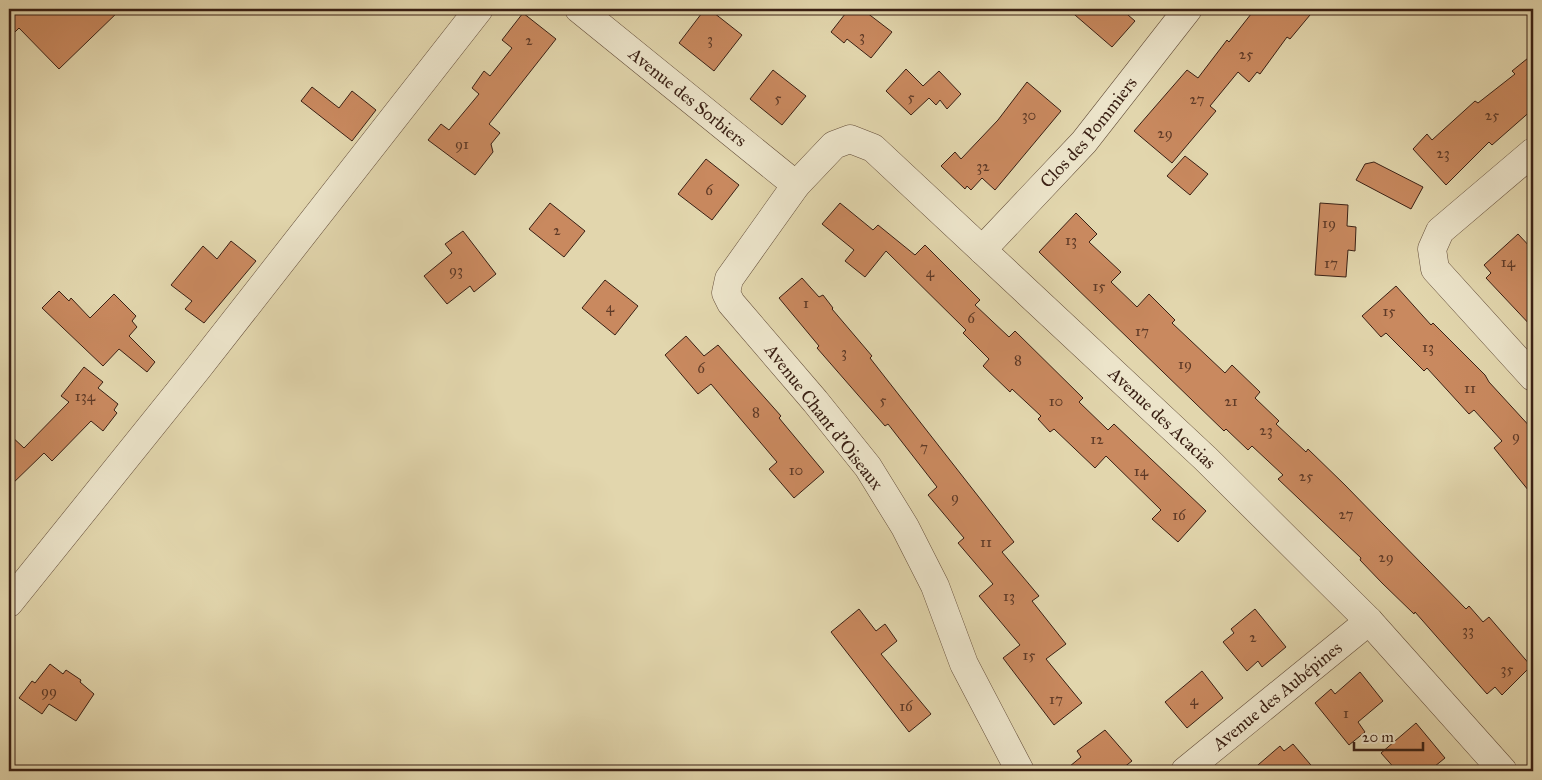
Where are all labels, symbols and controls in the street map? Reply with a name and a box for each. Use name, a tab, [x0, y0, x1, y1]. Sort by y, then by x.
house number: 3	[859, 27, 865, 45]
house number: 3	[707, 30, 713, 48]
house number: 2	[525, 31, 533, 49]
street label: Avenue des Sorbiers	[623, 42, 751, 152]
house number: 25	[1239, 45, 1253, 63]
street label: Clos des Pommiers	[1036, 72, 1142, 192]
house number: 5	[908, 88, 915, 106]
house number: 5	[775, 89, 782, 107]
house number: 27	[1190, 90, 1205, 108]
house number: 30	[1022, 106, 1036, 124]
house number: 25	[1485, 106, 1499, 124]
house number: 29	[1157, 124, 1173, 142]
house number: 91	[455, 135, 469, 153]
house number: 23	[1436, 144, 1450, 162]
house number: 32	[976, 157, 990, 175]
house number: 6	[705, 181, 714, 199]
house number: 19	[1322, 214, 1336, 232]
house number: 2	[553, 221, 561, 239]
house number: 13	[1065, 231, 1077, 249]
house number: 14	[1501, 253, 1516, 271]
house number: 17	[1324, 254, 1338, 272]
house number: 93	[449, 261, 463, 279]
house number: 4	[926, 263, 935, 281]
house number: 15	[1093, 277, 1105, 295]
house number: 1	[803, 294, 809, 312]
house number: 4	[606, 298, 615, 316]
house number: 15	[1383, 302, 1395, 320]
house number: 6	[967, 309, 976, 327]
house number: 17	[1135, 322, 1149, 340]
house number: 13	[1422, 338, 1434, 356]
street label: Avenue Chant d'Oiseaux	[760, 339, 888, 494]
house number: 3	[841, 343, 847, 361]
house number: 8	[1014, 351, 1022, 369]
house number: 19	[1178, 355, 1192, 373]
house number: 6	[697, 359, 706, 377]
street label: Avenue des Acacias	[1103, 362, 1221, 474]
house number: 11	[1464, 379, 1476, 397]
house number: 134	[75, 387, 96, 405]
house number: 5	[880, 391, 887, 409]
house number: 10	[1049, 392, 1063, 410]
house number: 21	[1224, 392, 1238, 410]
house number: 8	[752, 403, 760, 421]
house number: 23	[1259, 421, 1273, 439]
house number: 9	[1512, 427, 1520, 445]
house number: 12	[1090, 430, 1104, 448]
house number: 7	[920, 438, 928, 456]
house number: 10	[789, 461, 803, 479]
house number: 14	[1134, 462, 1149, 480]
house number: 25	[1299, 467, 1313, 485]
house number: 9	[951, 488, 959, 506]
house number: 27	[1339, 505, 1354, 523]
house number: 16	[1172, 506, 1187, 524]
house number: 11	[980, 533, 992, 551]
house number: 29	[1378, 548, 1394, 566]
house number: 13	[1003, 587, 1015, 605]
house number: 33	[1462, 621, 1474, 639]
house number: 2	[1249, 628, 1257, 646]
street label: Avenue des Aubépines	[1207, 637, 1346, 756]
house number: 15	[1023, 646, 1035, 664]
house number: 35	[1501, 660, 1514, 678]
house number: 99	[41, 682, 57, 700]
house number: 17	[1049, 690, 1063, 708]
house number: 4	[1190, 691, 1199, 709]
house number: 16	[899, 697, 914, 715]
house number: 1	[1343, 704, 1349, 722]
scale bar	[1354, 720, 1423, 752]
text: 20 m	[1362, 728, 1394, 746]

